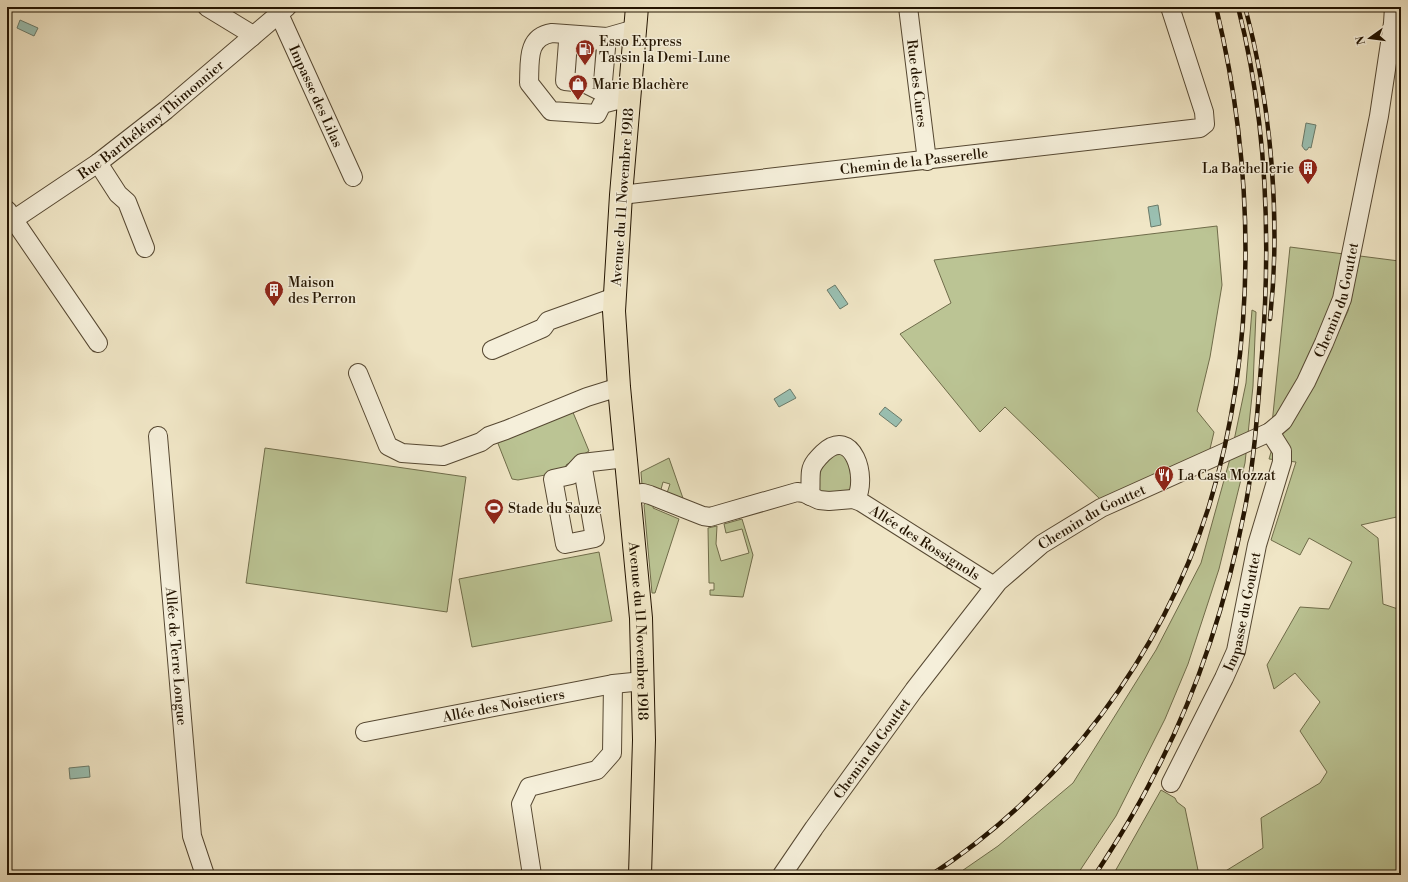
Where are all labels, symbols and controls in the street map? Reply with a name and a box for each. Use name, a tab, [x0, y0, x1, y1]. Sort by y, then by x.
north arrow	[1350, 18, 1390, 58]
place label: Esso Express Tassin la Demi-Lune	[599, 33, 730, 67]
text: N	[1353, 34, 1369, 46]
fuel station icon: Esso Express Tassin la Demi-Lune	[574, 38, 596, 66]
street label: Rue des Cures	[902, 39, 931, 129]
street label: Impasse des Lilas	[284, 42, 346, 150]
street label: Rue Barthélémy Thimonnier	[75, 56, 228, 184]
shop icon: Marie Blachère	[567, 73, 589, 101]
place label: Marie Blachère	[592, 76, 689, 94]
street label: Avenue du 11 Novembre 1918	[608, 107, 638, 288]
street label: Chemin de la Passerelle	[839, 145, 989, 180]
building icon: La Bachellerie	[1297, 157, 1319, 185]
place label: La Bachellerie	[1202, 160, 1294, 178]
street label: Chemin du Gouttet	[1310, 241, 1363, 361]
place label: Maison des Perron	[288, 274, 357, 308]
building icon: Maison des Perron	[263, 279, 285, 307]
restaurant icon: La Casa Mozzat	[1153, 464, 1175, 492]
place label: La Casa Mozzat	[1178, 467, 1276, 485]
street label: Chemin du Gouttet	[1035, 481, 1149, 554]
sports icon: Stade du Sauze	[483, 497, 505, 525]
place label: Stade du Sauze	[508, 500, 602, 518]
street label: Allée des Rossignols	[865, 501, 983, 585]
street label: Avenue du 11 Novembre 1918	[624, 540, 652, 721]
street label: Impasse du Gouttet	[1220, 551, 1265, 674]
street label: Allée de Terre Longue	[161, 585, 191, 726]
street label: Allée des Noisetiers	[440, 686, 566, 727]
street label: Chemin du Gouttet	[830, 695, 915, 803]

